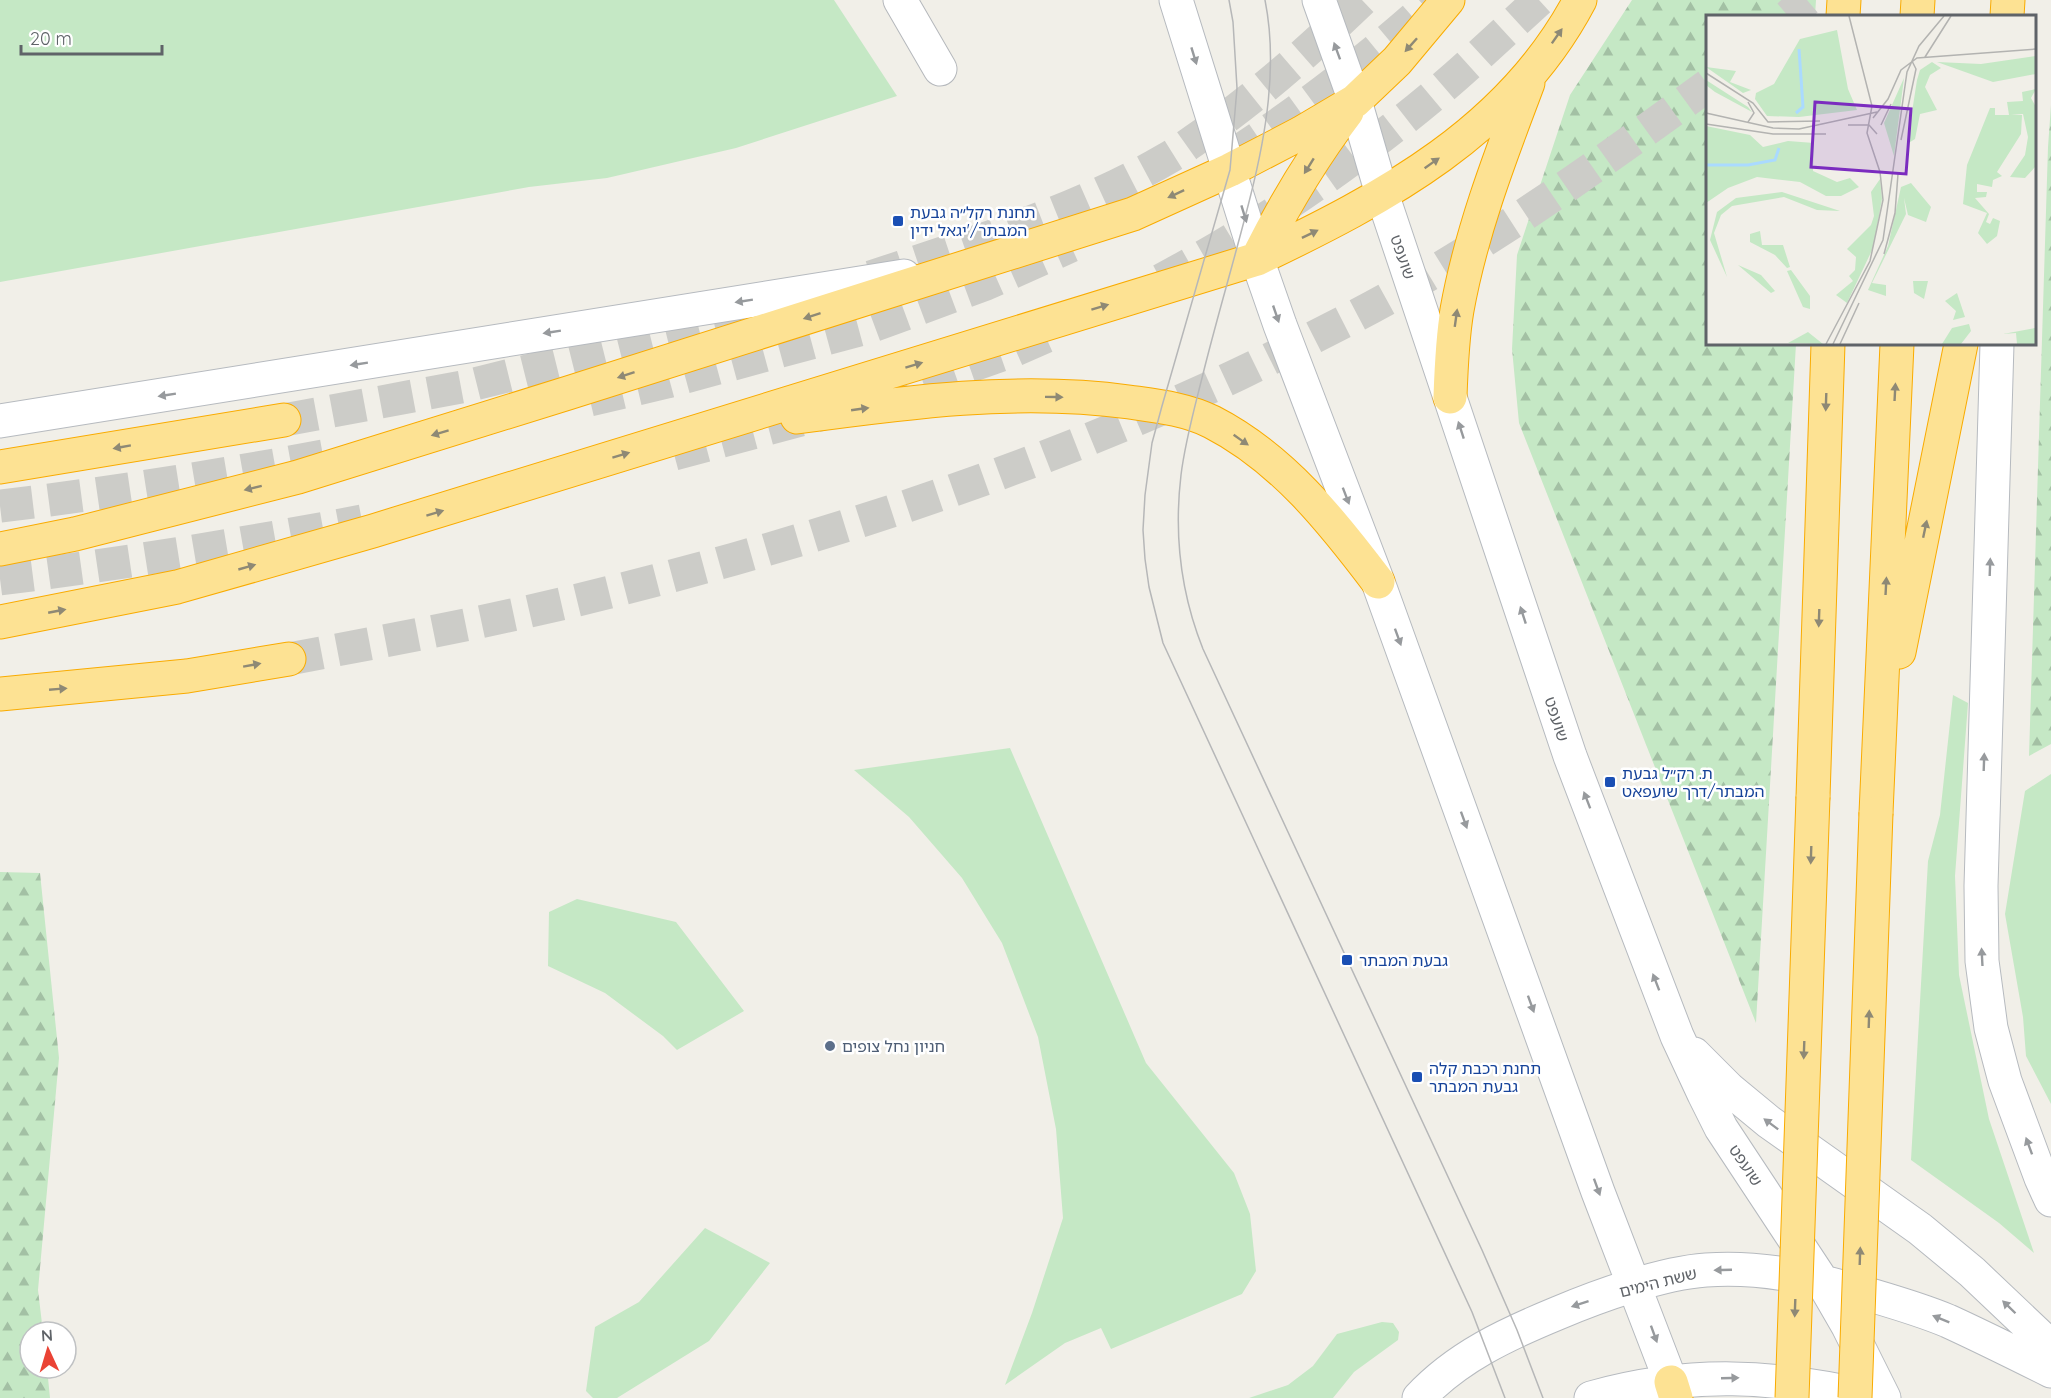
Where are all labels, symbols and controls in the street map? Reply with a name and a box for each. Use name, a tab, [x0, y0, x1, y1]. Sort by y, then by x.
inset map	[1706, 15, 2036, 345]
scale bar	[21, 18, 162, 56]
text: 20 m	[30, 27, 72, 50]
one-way arrow	[1551, 29, 1563, 45]
one-way arrow	[1404, 38, 1418, 53]
one-way arrow	[1331, 41, 1341, 59]
one-way arrow	[1190, 47, 1199, 65]
one-way arrow	[1423, 157, 1439, 169]
one-way arrow	[1304, 158, 1315, 174]
one-way arrow	[1168, 190, 1185, 199]
place label: תחנת רקל״ה גבעת המבתר/'יגאל ידין	[910, 202, 1036, 240]
one-way arrow	[1239, 205, 1249, 223]
marker: תחנת רקל״ה גבעת המבתר/'יגאל ידין	[891, 214, 905, 228]
one-way arrow	[1301, 229, 1319, 239]
street label: שועפט	[1386, 232, 1420, 282]
one-way arrow	[734, 297, 753, 306]
one-way arrow	[1091, 302, 1109, 311]
one-way arrow	[1272, 305, 1282, 323]
one-way arrow	[1451, 308, 1461, 327]
one-way arrow	[803, 312, 821, 321]
one-way arrow	[542, 328, 561, 337]
one-way arrow	[350, 360, 369, 369]
one-way arrow	[905, 360, 923, 369]
one-way arrow	[617, 371, 635, 380]
one-way arrow	[1891, 382, 1900, 401]
one-way arrow	[157, 390, 176, 399]
one-way arrow	[1044, 392, 1063, 402]
one-way arrow	[1822, 392, 1831, 411]
one-way arrow	[850, 404, 869, 413]
one-way arrow	[1456, 421, 1466, 439]
one-way arrow	[431, 429, 449, 438]
one-way arrow	[1232, 434, 1248, 446]
one-way arrow	[113, 443, 132, 452]
one-way arrow	[612, 450, 630, 459]
one-way arrow	[244, 484, 262, 494]
one-way arrow	[1341, 488, 1351, 506]
one-way arrow	[426, 508, 444, 517]
one-way arrow	[1920, 520, 1930, 539]
one-way arrow	[1985, 558, 1995, 577]
one-way arrow	[238, 562, 256, 571]
one-way arrow	[1882, 577, 1891, 596]
one-way arrow	[48, 606, 67, 615]
one-way arrow	[1518, 606, 1527, 624]
one-way arrow	[1814, 608, 1824, 627]
one-way arrow	[1394, 628, 1404, 646]
one-way arrow	[242, 660, 261, 669]
one-way arrow	[49, 684, 68, 694]
street label: שועפט	[1540, 694, 1574, 744]
one-way arrow	[1980, 753, 1989, 772]
place label: ת. רק״ל גבעת המבתר/דרך שועפאט	[1622, 763, 1765, 801]
marker: ת. רק״ל גבעת המבתר/דרך שועפאט	[1603, 775, 1617, 789]
one-way arrow	[1581, 791, 1591, 809]
one-way arrow	[1460, 812, 1470, 830]
one-way arrow	[1806, 846, 1816, 865]
one-way arrow	[1978, 948, 1987, 967]
place label: גבעת המבתר	[1359, 950, 1448, 970]
marker: גבעת המבתר	[1340, 953, 1354, 967]
one-way arrow	[1651, 973, 1661, 991]
one-way arrow	[1526, 995, 1536, 1013]
one-way arrow	[1864, 1009, 1873, 1028]
place label: חניון נחל צופים	[842, 1036, 945, 1056]
marker: חניון נחל צופים	[823, 1039, 837, 1053]
one-way arrow	[1800, 1041, 1809, 1060]
place label: תחנת רכבת קלה גבעת המבתר	[1429, 1058, 1541, 1096]
marker: תחנת רכבת קלה גבעת המבתר	[1410, 1070, 1424, 1084]
one-way arrow	[1764, 1118, 1780, 1130]
one-way arrow	[2023, 1136, 2033, 1154]
street label: שועפט	[1725, 1140, 1767, 1190]
one-way arrow	[1592, 1178, 1602, 1196]
one-way arrow	[1855, 1246, 1865, 1265]
street label: ששת הימים	[1617, 1263, 1699, 1301]
one-way arrow	[1713, 1265, 1732, 1274]
one-way arrow	[1791, 1298, 1800, 1317]
one-way arrow	[1571, 1300, 1589, 1310]
one-way arrow	[2002, 1300, 2016, 1314]
one-way arrow	[1932, 1313, 1950, 1323]
north arrow	[18, 1320, 78, 1380]
text: N	[40, 1325, 54, 1345]
one-way arrow	[1649, 1325, 1659, 1343]
one-way arrow	[1720, 1373, 1739, 1383]

